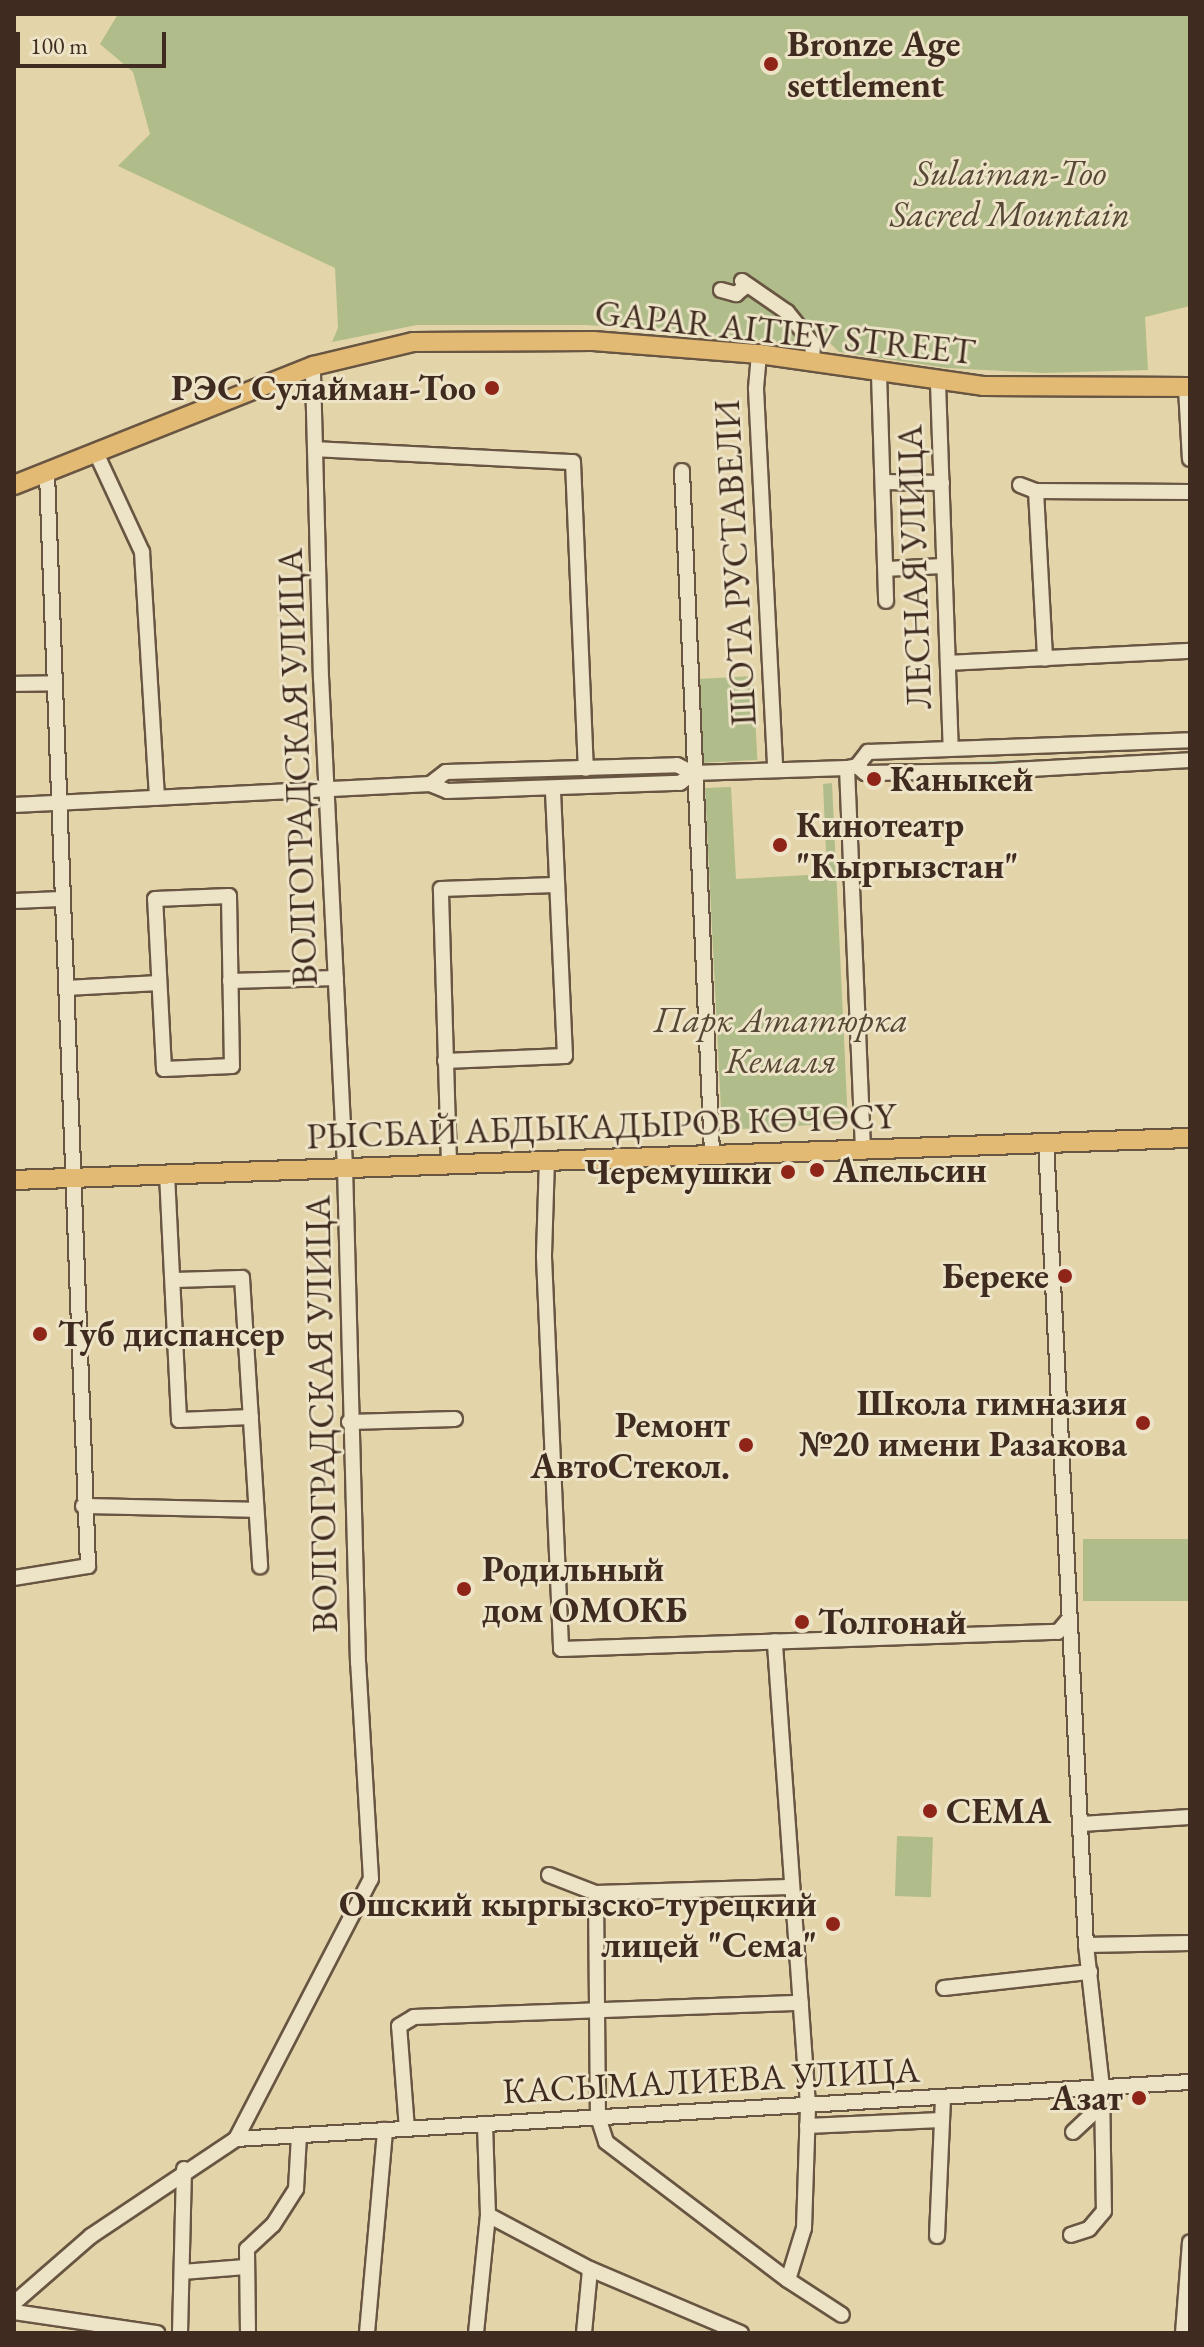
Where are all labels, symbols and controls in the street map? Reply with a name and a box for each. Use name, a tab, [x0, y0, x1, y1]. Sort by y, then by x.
scale bar	[20, 16, 170, 66]
place label: Bronze Age settlement	[787, 21, 960, 106]
text: 100 m	[30, 30, 88, 61]
marker: Bronze Age settlement	[762, 55, 780, 73]
park label: Sulaiman-Too Sacred Mountain	[890, 150, 1130, 235]
street label: GAPAR AITIEV STREET	[593, 291, 977, 373]
place label: РЭС Сулайман-Тоо	[171, 366, 476, 410]
marker: РЭС Сулайман-Тоо	[483, 379, 501, 397]
street label: ШОТА РУСТАВЕЛИ	[705, 399, 765, 727]
street label: ЛЕСНАЯ УЛИЦА	[887, 424, 941, 710]
street label: ВОЛГОГРАДСКАЯ УЛИЦА	[268, 548, 326, 986]
place label: Каныкей	[890, 757, 1033, 801]
marker: Каныкей	[865, 770, 883, 788]
place label: Кинотеатр "Кыргызстан"	[796, 802, 1019, 887]
marker: Кинотеатр "Кыргызстан"	[771, 836, 789, 854]
park label: Парк Ататюрка Кемаля	[654, 997, 908, 1082]
street label: РЫСБАЙ АБДЫКАДЫРОВ КӨЧӨСҮ	[306, 1094, 896, 1158]
place label: Апельсин	[833, 1148, 987, 1192]
place label: Черемушки	[584, 1150, 772, 1194]
marker: Апельсин	[808, 1161, 826, 1179]
marker: Черемушки	[779, 1163, 797, 1181]
street label: ВОЛГОГРАДСКАЯ УЛИЦА	[296, 1195, 346, 1633]
place label: Береке	[942, 1254, 1049, 1298]
marker: Береке	[1056, 1267, 1074, 1285]
place label: Туб диспансер	[58, 1312, 285, 1356]
marker: Туб диспансер	[29, 1323, 51, 1345]
place label: Школа гимназия №20 имени Разакова	[799, 1380, 1127, 1465]
place label: Ремонт АвтоСтекол.	[530, 1402, 730, 1487]
marker: Школа гимназия №20 имени Разакова	[1134, 1414, 1152, 1432]
marker: Ремонт АвтоСтекол.	[737, 1436, 755, 1454]
place label: Родильный дом ОМОКБ	[482, 1546, 688, 1631]
marker: Родильный дом ОМОКБ	[453, 1578, 475, 1600]
place label: Толгонай	[818, 1600, 967, 1644]
marker: Толгонай	[793, 1613, 811, 1631]
place label: СЕМА	[946, 1789, 1051, 1833]
marker: СЕМА	[921, 1802, 939, 1820]
place label: Ошский кыргызско-турецкий лицей "Сема"	[339, 1881, 817, 1966]
marker: Ошский кыргызско-турецкий лицей "Сема"	[824, 1915, 842, 1933]
street label: КАСЫМАЛИЕВА УЛИЦА	[501, 2047, 921, 2113]
place label: Азат	[1050, 2076, 1123, 2120]
marker: Азат	[1130, 2089, 1148, 2107]

